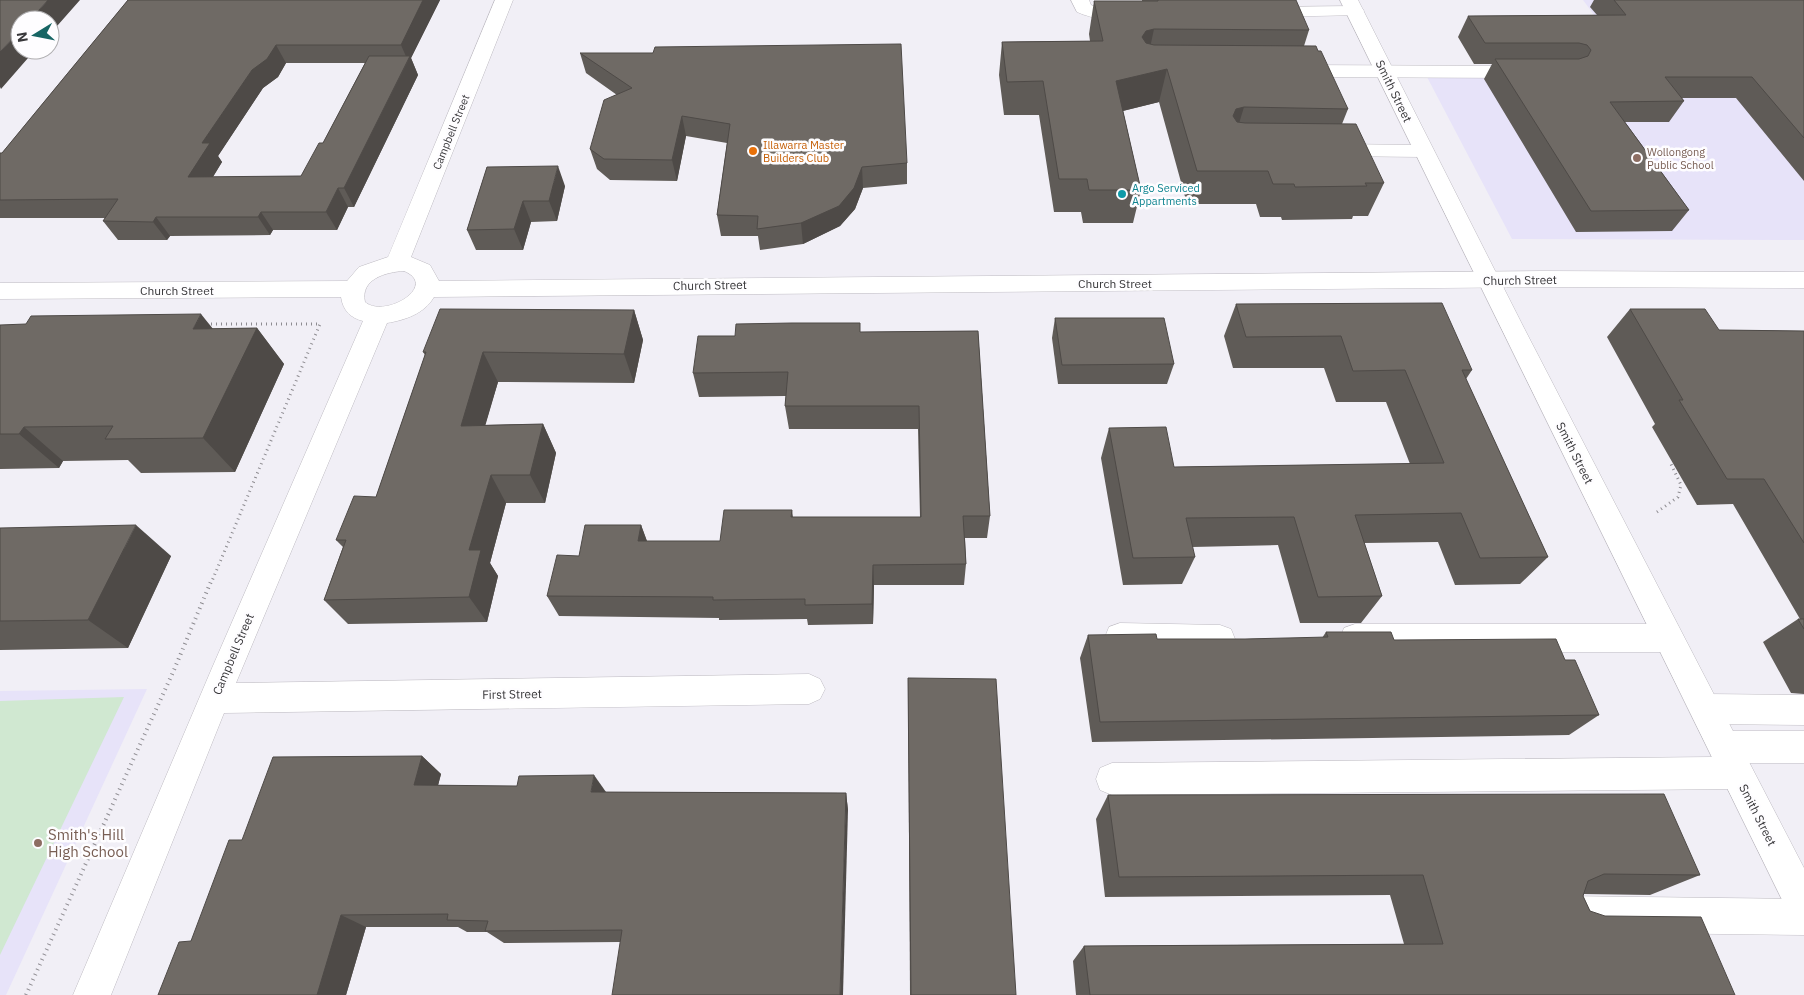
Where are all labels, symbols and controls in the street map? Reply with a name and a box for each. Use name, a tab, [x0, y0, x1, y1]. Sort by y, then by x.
north arrow	[10, 10, 60, 60]
text: N	[12, 31, 32, 44]
street label: Smith Street	[1373, 57, 1415, 125]
street label: Campbell Street	[430, 92, 472, 172]
place label: Illawarra Master Builders Club	[763, 138, 844, 165]
marker: Illawarra Master Builders Club	[747, 145, 759, 157]
place label: Wollongong Public School	[1647, 145, 1714, 172]
marker: Wollongong Public School	[1631, 152, 1643, 164]
place label: Argo Serviced Appartments	[1132, 181, 1200, 208]
marker: Argo Serviced Appartments	[1116, 188, 1128, 200]
street label: Church Street	[1483, 272, 1557, 288]
street label: Church Street	[1078, 276, 1152, 291]
street label: Church Street	[673, 277, 747, 293]
street label: Church Street	[140, 283, 214, 298]
street label: Smith Street	[1553, 420, 1597, 486]
street label: Campbell Street	[209, 611, 257, 697]
street label: First Street	[482, 686, 542, 702]
street label: Smith Street	[1736, 782, 1780, 848]
place label: Smith's Hill High School	[48, 825, 128, 861]
marker: Smith's Hill High School	[32, 837, 44, 849]

